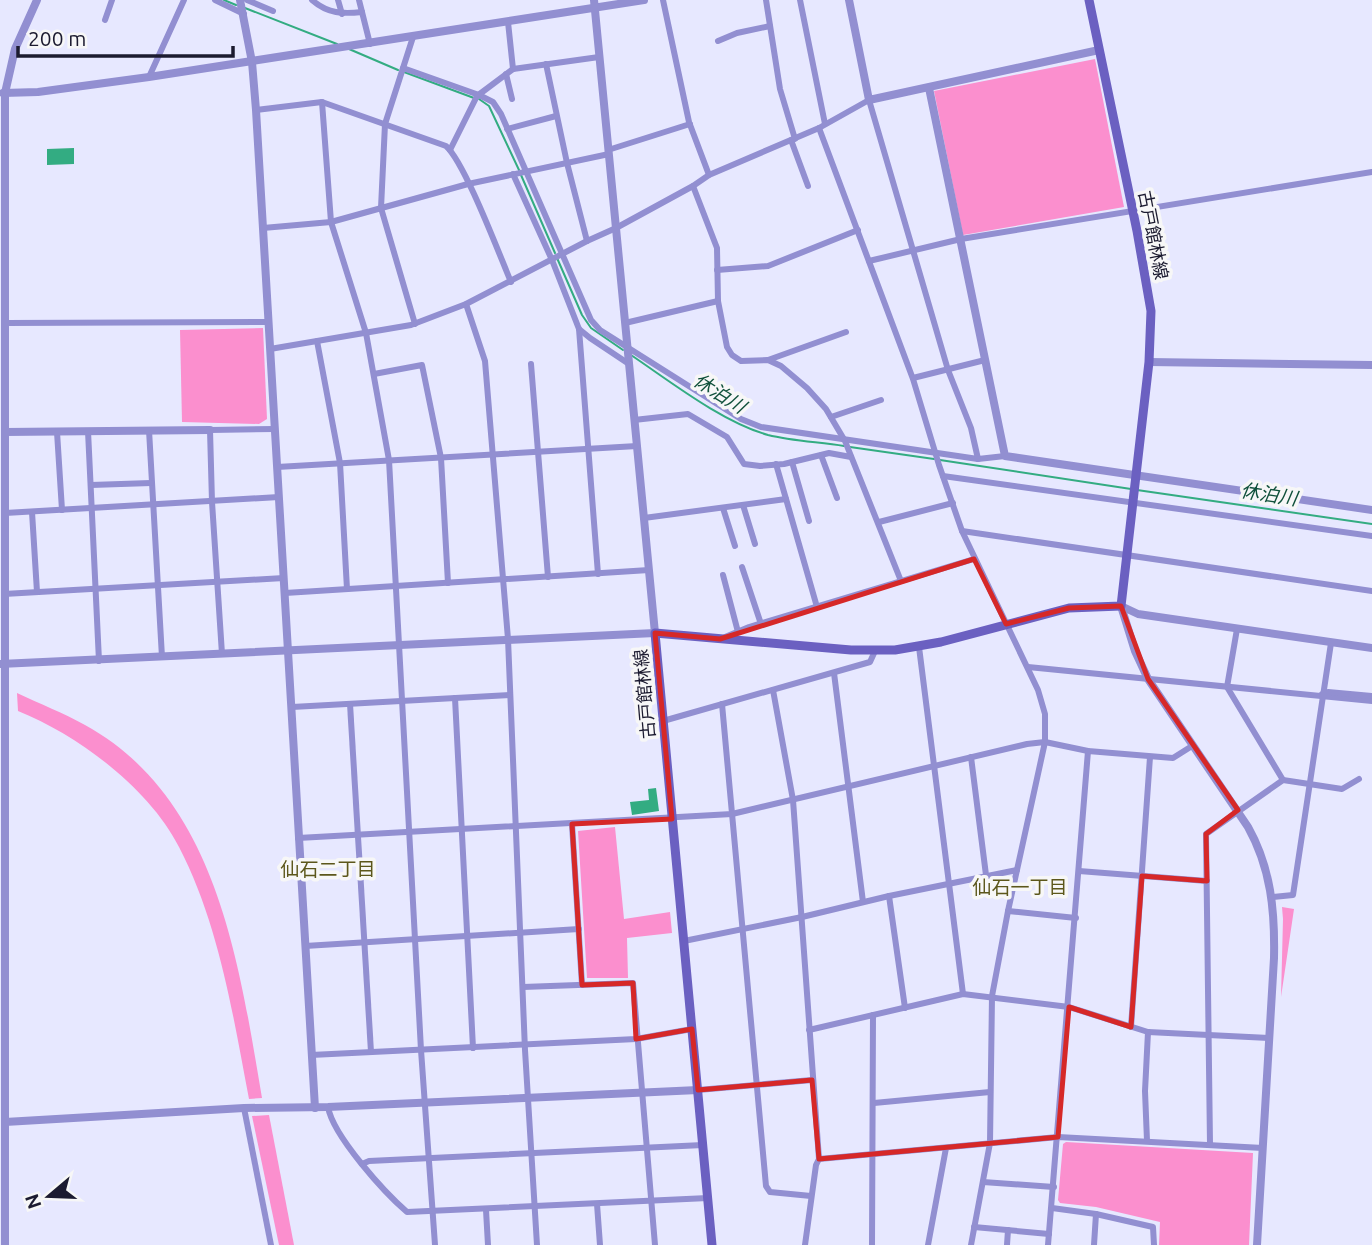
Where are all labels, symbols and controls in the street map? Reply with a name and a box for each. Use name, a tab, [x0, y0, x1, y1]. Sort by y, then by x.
scale bar	[18, 14, 233, 58]
text: 200 m	[28, 26, 86, 50]
street label: 古戸館林線	[1136, 189, 1172, 281]
water label: 休泊川	[690, 369, 752, 418]
water label: 休泊川	[1239, 479, 1301, 510]
street label: 古戸館林線	[630, 648, 658, 740]
district label: 仙石二丁目	[280, 858, 376, 880]
district label: 仙石一丁目	[972, 876, 1068, 898]
north arrow	[14, 1161, 84, 1231]
text: N	[20, 1191, 46, 1212]

